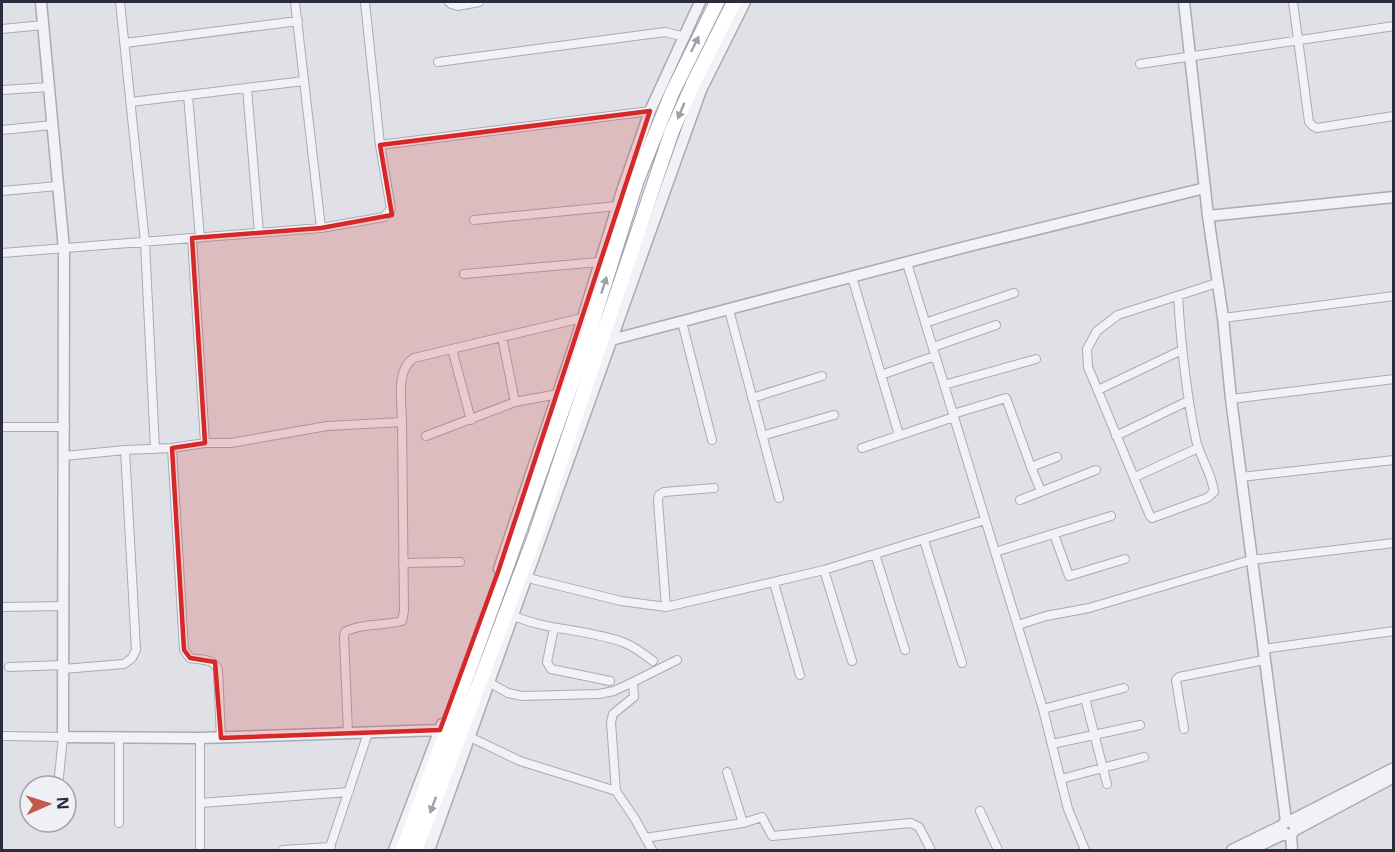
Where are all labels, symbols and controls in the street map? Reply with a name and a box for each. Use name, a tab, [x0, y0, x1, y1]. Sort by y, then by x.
one-way arrow	[691, 35, 700, 52]
one-way arrow	[676, 102, 685, 120]
one-way arrow	[600, 276, 609, 294]
north arrow	[18, 774, 78, 834]
text: N	[52, 796, 74, 810]
one-way arrow	[427, 796, 437, 814]

